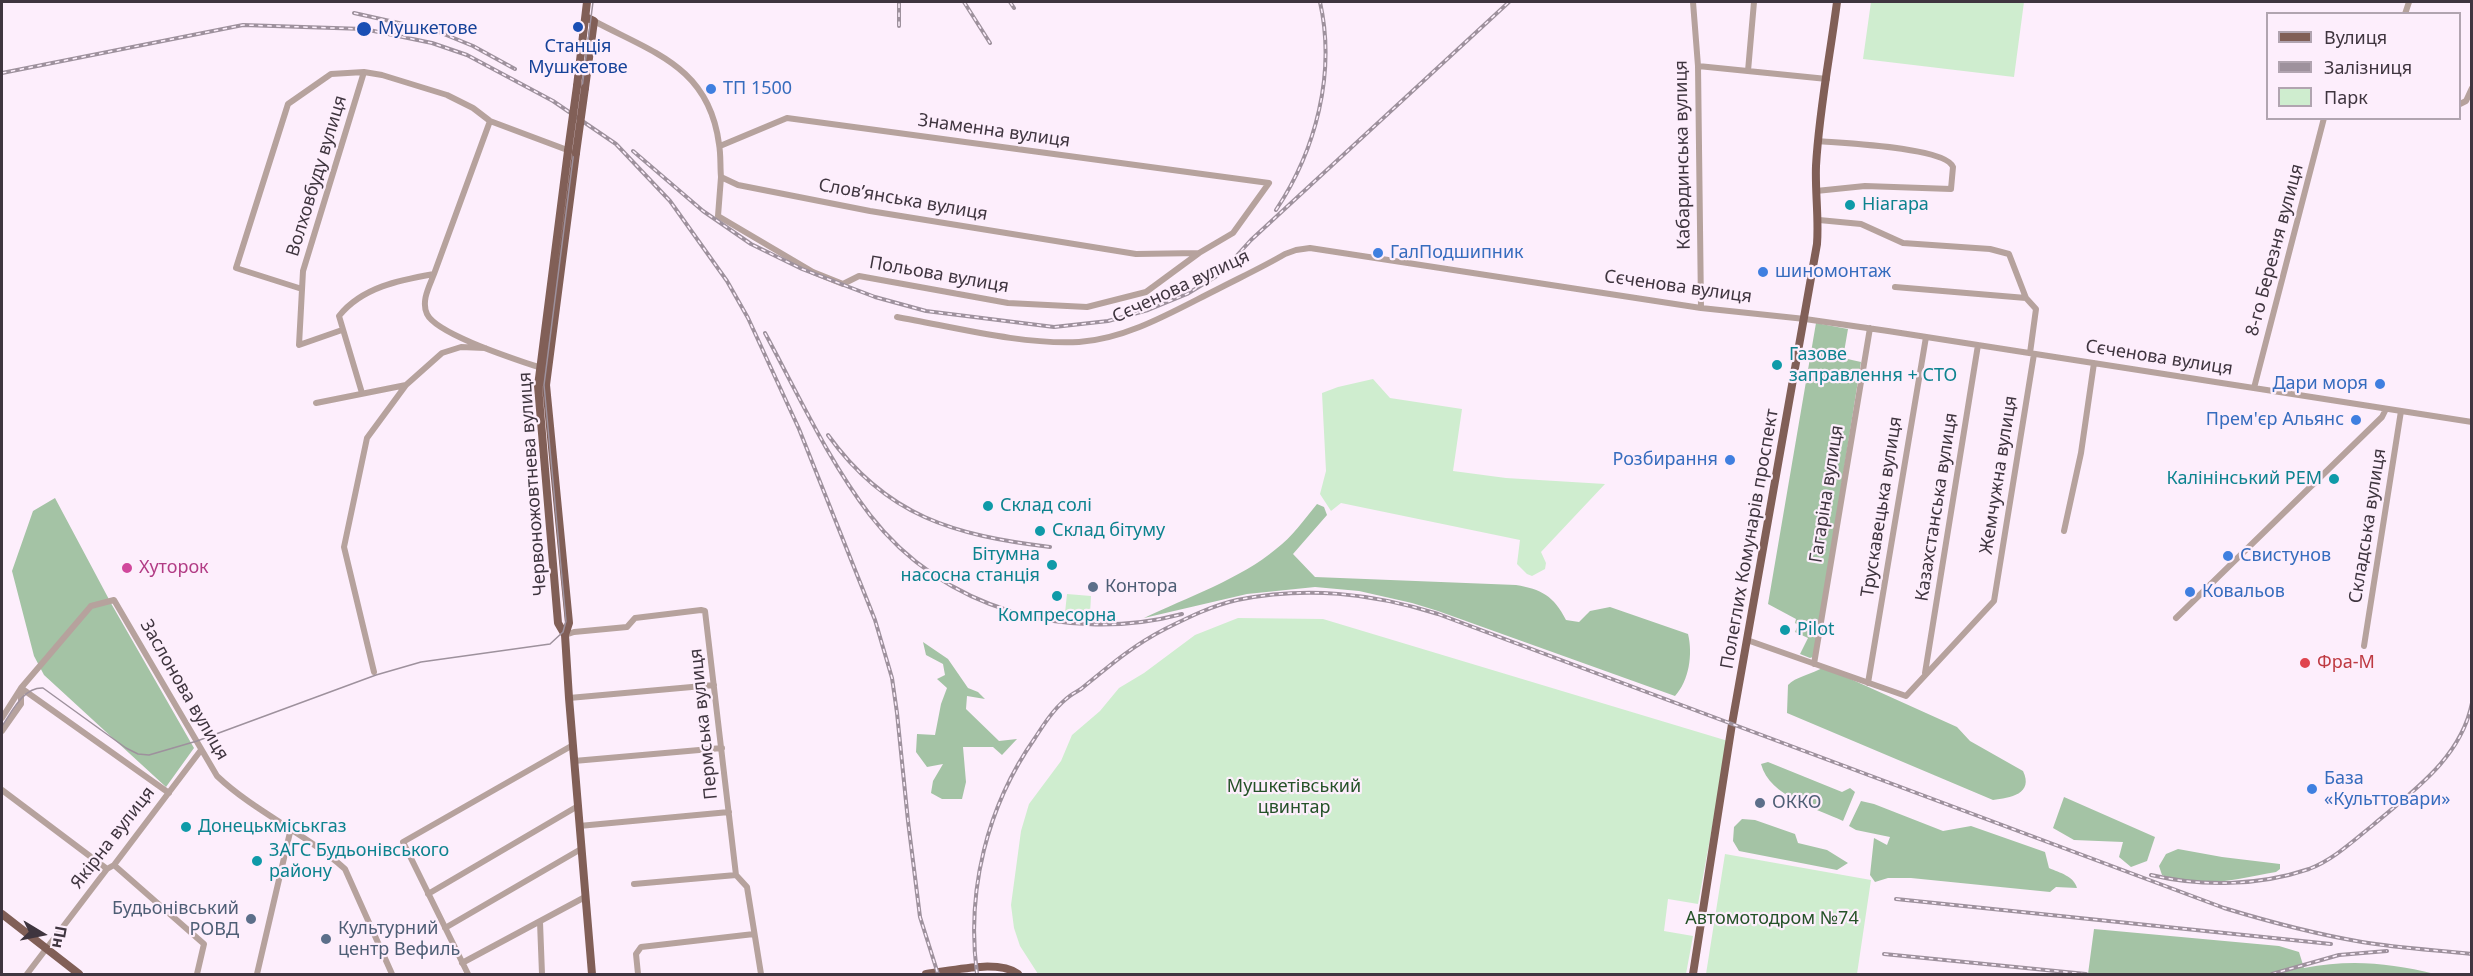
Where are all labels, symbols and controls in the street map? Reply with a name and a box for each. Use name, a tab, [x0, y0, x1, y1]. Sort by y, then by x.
legend	[2266, 12, 2461, 120]
place label: Мушкетове	[378, 18, 477, 40]
marker: Мушкетове	[355, 20, 373, 38]
marker: Станція Мушкетове	[571, 20, 585, 34]
text: Вулиця	[2324, 25, 2387, 49]
place label: Станція Мушкетове	[528, 36, 628, 78]
text: Залізниця	[2324, 55, 2412, 79]
street label: Кабардинська вулиця	[1671, 60, 1695, 250]
place label: ТП 1500	[723, 78, 792, 100]
marker: ТП 1500	[704, 82, 718, 96]
text: Парк	[2324, 85, 2368, 109]
street label: Волховбуду вулиця	[282, 93, 352, 259]
street label: Знаменна вулиця	[917, 110, 1071, 152]
street label: 8-го Березня вулиця	[2242, 162, 2308, 338]
street label: Слов’янська вулиця	[817, 174, 989, 226]
place label: Ніагара	[1862, 194, 1929, 216]
marker: Ніагара	[1843, 198, 1857, 212]
place label: ГалПодшипник	[1390, 242, 1524, 264]
street label: Сєченова вулиця	[1109, 246, 1253, 328]
marker: ГалПодшипник	[1371, 246, 1385, 260]
street label: Польова вулиця	[868, 252, 1010, 298]
place label: шиномонтаж	[1775, 261, 1891, 283]
marker: шиномонтаж	[1756, 265, 1770, 279]
street label: Сєченова вулиця	[1603, 266, 1753, 308]
street label: Сєченова вулиця	[2084, 336, 2234, 380]
place label: Газове заправлення + СТО	[1789, 344, 1957, 386]
marker: Газове заправлення + СТО	[1770, 358, 1784, 372]
street label: Червоножовтнева вулиця	[514, 371, 552, 597]
place label: Дари моря	[2272, 373, 2368, 395]
marker: Дари моря	[2373, 377, 2387, 391]
street label: Жемчужна вулиця	[1976, 394, 2022, 556]
street label: Полеглих Комунарів проспект	[1716, 407, 1784, 671]
place label: Прем'єр Альянс	[2206, 409, 2344, 431]
street label: Казахстанська вулиця	[1911, 411, 1963, 603]
marker: Прем'єр Альянс	[2349, 413, 2363, 427]
street label: Трускавецька вулиця	[1857, 415, 1907, 599]
street label: Гагаріна вулиця	[1805, 424, 1849, 564]
street label: Складська вулиця	[2345, 447, 2391, 605]
place label: Розбирання	[1612, 449, 1718, 471]
marker: Розбирання	[1723, 453, 1737, 467]
place label: Калінінський РЕМ	[2166, 468, 2322, 490]
marker: Калінінський РЕМ	[2327, 472, 2341, 486]
place label: Склад солі	[1000, 495, 1092, 517]
marker: Склад солі	[981, 499, 995, 513]
place label: Склад бітуму	[1052, 520, 1165, 542]
marker: Склад бітуму	[1033, 524, 1047, 538]
place label: Бітумна насосна станція	[901, 544, 1040, 586]
place label: Свистунов	[2240, 545, 2331, 567]
marker: Свистунов	[2221, 549, 2235, 563]
place label: Хуторок	[139, 557, 209, 579]
marker: Бітумна насосна станція	[1045, 558, 1059, 572]
marker: Хуторок	[120, 561, 134, 575]
place label: Контора	[1105, 576, 1177, 598]
marker: Контора	[1086, 580, 1100, 594]
place label: Ковальов	[2202, 581, 2285, 603]
marker: Ковальов	[2183, 585, 2197, 599]
marker: Компресорна	[1050, 589, 1064, 603]
place label: Компресорна	[998, 605, 1116, 627]
street label: Заслонова вулиця	[135, 616, 233, 764]
place label: Pilot	[1797, 619, 1835, 641]
marker: Pilot	[1778, 623, 1792, 637]
street label: Пермська вулиця	[685, 647, 723, 801]
place label: Фра-М	[2317, 652, 2375, 674]
marker: Фра-М	[2298, 656, 2312, 670]
place label: База «Культтовари»	[2324, 768, 2450, 810]
park label: Мушкетівський цвинтар	[1227, 776, 1361, 818]
marker: База «Культтовари»	[2305, 782, 2319, 796]
street label: Якірна вулиця	[66, 783, 160, 893]
place label: ОККО	[1772, 792, 1822, 814]
marker: ОККО	[1753, 796, 1767, 810]
place label: Донецькміськгаз	[198, 816, 347, 838]
marker: Донецькміськгаз	[179, 820, 193, 834]
place label: ЗАГС Будьонівського району	[269, 840, 449, 882]
marker: ЗАГС Будьонівського району	[250, 854, 264, 868]
place label: Будьонівський РОВД	[112, 898, 239, 940]
north arrow	[12, 904, 72, 964]
park label: Автомотодром №74	[1685, 908, 1859, 930]
marker: Будьонівський РОВД	[244, 912, 258, 926]
place label: Культурний центр Вефиль	[338, 918, 460, 960]
text: Пн	[47, 924, 73, 950]
marker: Культурний центр Вефиль	[319, 932, 333, 946]

